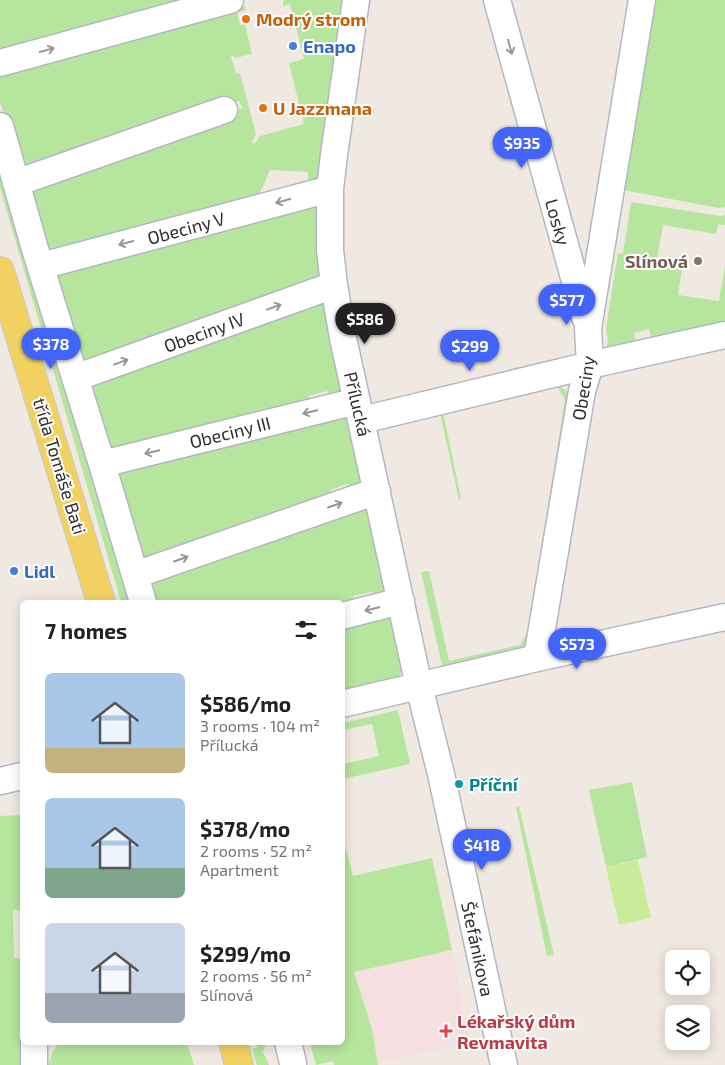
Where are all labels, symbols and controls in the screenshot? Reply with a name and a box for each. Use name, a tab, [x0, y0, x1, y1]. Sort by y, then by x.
place label: Modrý strom	[256, 8, 366, 30]
marker: Modrý strom	[240, 13, 252, 25]
place label: Enapo	[303, 35, 356, 57]
one-way arrow	[506, 39, 515, 55]
marker: Enapo	[287, 40, 299, 52]
one-way arrow	[39, 44, 55, 54]
place label: U Jazzmana	[273, 97, 372, 119]
marker: U Jazzmana	[257, 102, 269, 114]
pin: $935	[492, 126, 552, 169]
text: $935	[504, 133, 540, 152]
street label: Losky	[541, 196, 575, 248]
one-way arrow	[276, 197, 292, 207]
street label: Obeciny V	[145, 207, 227, 249]
one-way arrow	[119, 239, 135, 249]
place label: Slínová	[625, 250, 688, 272]
marker: Slínová	[692, 255, 704, 267]
pin: $577	[537, 284, 597, 326]
text: $577	[549, 290, 585, 309]
one-way arrow	[266, 302, 281, 311]
pin: $586	[335, 302, 395, 345]
street label: Obeciny IV	[161, 307, 247, 357]
text: $586	[346, 309, 384, 328]
pin: $378	[21, 328, 81, 370]
pin: $299	[440, 330, 500, 372]
text: $378	[33, 334, 69, 353]
text: $299	[451, 336, 489, 355]
street label: Obeciny	[567, 354, 599, 422]
one-way arrow	[113, 357, 128, 366]
street label: Přílucká	[340, 369, 376, 439]
street label: třída Tomáše Bati	[29, 395, 91, 537]
one-way arrow	[302, 408, 318, 418]
street label: Obeciny III	[187, 411, 273, 453]
one-way arrow	[144, 447, 160, 457]
one-way arrow	[326, 500, 342, 510]
one-way arrow	[173, 554, 189, 563]
place label: Lidl	[24, 560, 55, 582]
marker: Lidl	[8, 565, 20, 577]
one-way arrow	[364, 605, 380, 614]
icon: filters	[292, 616, 320, 644]
text: 7 homes	[45, 618, 127, 643]
pin: $573	[547, 628, 607, 670]
text: $573	[559, 634, 595, 653]
text: $586/mo	[200, 691, 291, 716]
icon: home	[85, 693, 145, 753]
text: 3 rooms · 104 m²	[200, 716, 320, 735]
text: Přílucká	[200, 735, 258, 754]
place label: Příční	[469, 773, 519, 795]
marker: Příční	[453, 778, 465, 790]
text: $378/mo	[200, 816, 290, 841]
icon: home	[85, 818, 145, 878]
pin: $418	[452, 828, 512, 871]
text: $418	[464, 835, 500, 854]
text: 2 rooms · 52 m²	[200, 841, 312, 860]
text: Apartment	[200, 860, 279, 879]
street label: Štefánikova	[457, 900, 499, 998]
text: $299/mo	[200, 941, 291, 966]
icon: home	[85, 943, 145, 1003]
map controls	[665, 950, 710, 1050]
button: locate	[665, 950, 710, 995]
text: 2 rooms · 56 m²	[200, 966, 312, 985]
text: Slínová	[200, 985, 253, 1004]
button: layers	[665, 1005, 710, 1050]
place label: Lékařský dům Revmavita	[457, 1010, 575, 1053]
marker: Lékařský dům Revmavita	[439, 1024, 453, 1038]

